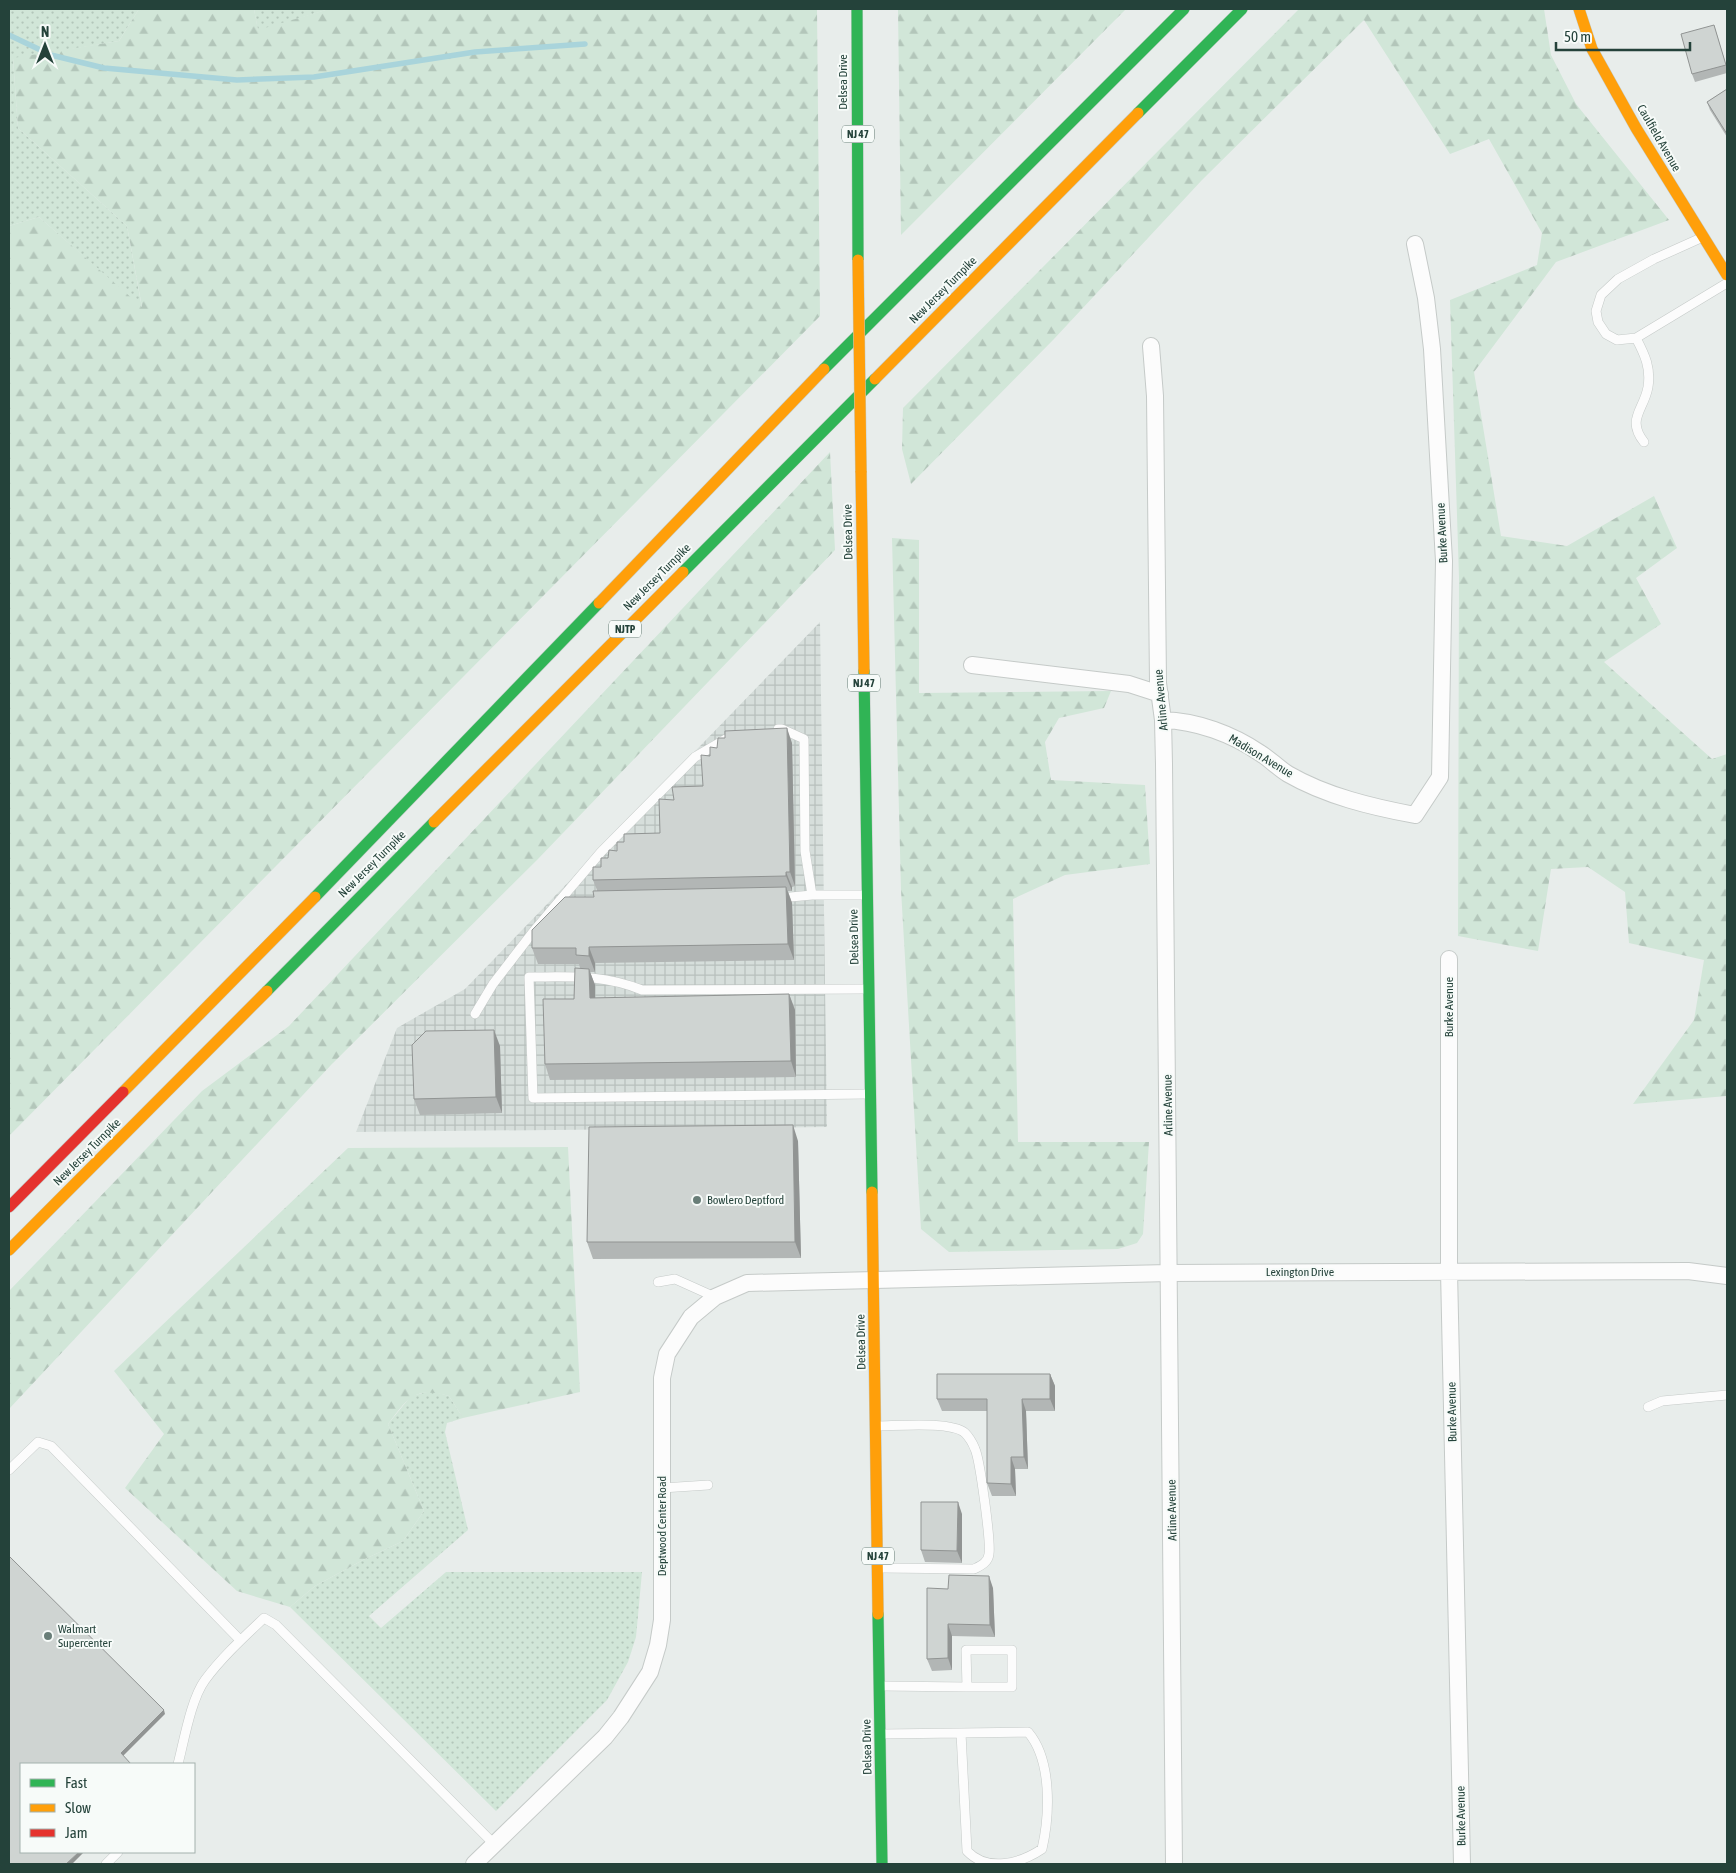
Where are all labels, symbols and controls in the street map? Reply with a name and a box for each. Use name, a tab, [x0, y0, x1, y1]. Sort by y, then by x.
north arrow	[20, 20, 70, 70]
scale bar	[1556, 20, 1690, 52]
text: N	[41, 24, 49, 40]
text: 50 m	[1564, 28, 1591, 45]
street label: Delsea Drive	[836, 54, 850, 110]
street label: Caulfield Avenue	[1634, 102, 1684, 174]
road number: NJ 47	[842, 126, 874, 142]
street label: New Jersey Turnpike	[907, 254, 979, 326]
street label: Burke Avenue	[1433, 502, 1451, 564]
street label: Delsea Drive	[841, 504, 855, 560]
street label: New Jersey Turnpike	[621, 541, 693, 613]
road number: NJTP	[609, 620, 641, 638]
street label: Arline Avenue	[1151, 669, 1171, 731]
road number: NJ 47	[848, 674, 880, 691]
street label: Madison Avenue	[1226, 731, 1296, 781]
street label: New Jersey Turnpike	[336, 828, 408, 900]
street label: Delsea Drive	[847, 909, 861, 965]
street label: Burke Avenue	[1442, 977, 1456, 1037]
street label: Arline Avenue	[1160, 1074, 1176, 1136]
street label: New Jersey Turnpike	[51, 1116, 123, 1188]
place label: Bowlero Deptford	[707, 1193, 784, 1207]
marker: Bowlero Deptford	[691, 1194, 703, 1206]
street label: Lexington Drive	[1266, 1265, 1334, 1279]
street label: Delsea Drive	[854, 1314, 868, 1370]
street label: Burke Avenue	[1444, 1382, 1460, 1442]
street label: Deptwood Center Road	[655, 1476, 669, 1576]
street label: Arline Avenue	[1164, 1479, 1180, 1541]
road number: NJ 47	[862, 1548, 894, 1564]
place label: Walmart Supercenter	[58, 1622, 112, 1650]
marker: Walmart Supercenter	[42, 1630, 54, 1642]
street label: Delsea Drive	[860, 1719, 874, 1775]
legend	[20, 1763, 195, 1853]
text: Fast	[65, 1774, 87, 1791]
street label: Burke Avenue	[1453, 1786, 1469, 1846]
text: Slow	[65, 1799, 91, 1816]
text: Jam	[65, 1824, 88, 1841]

